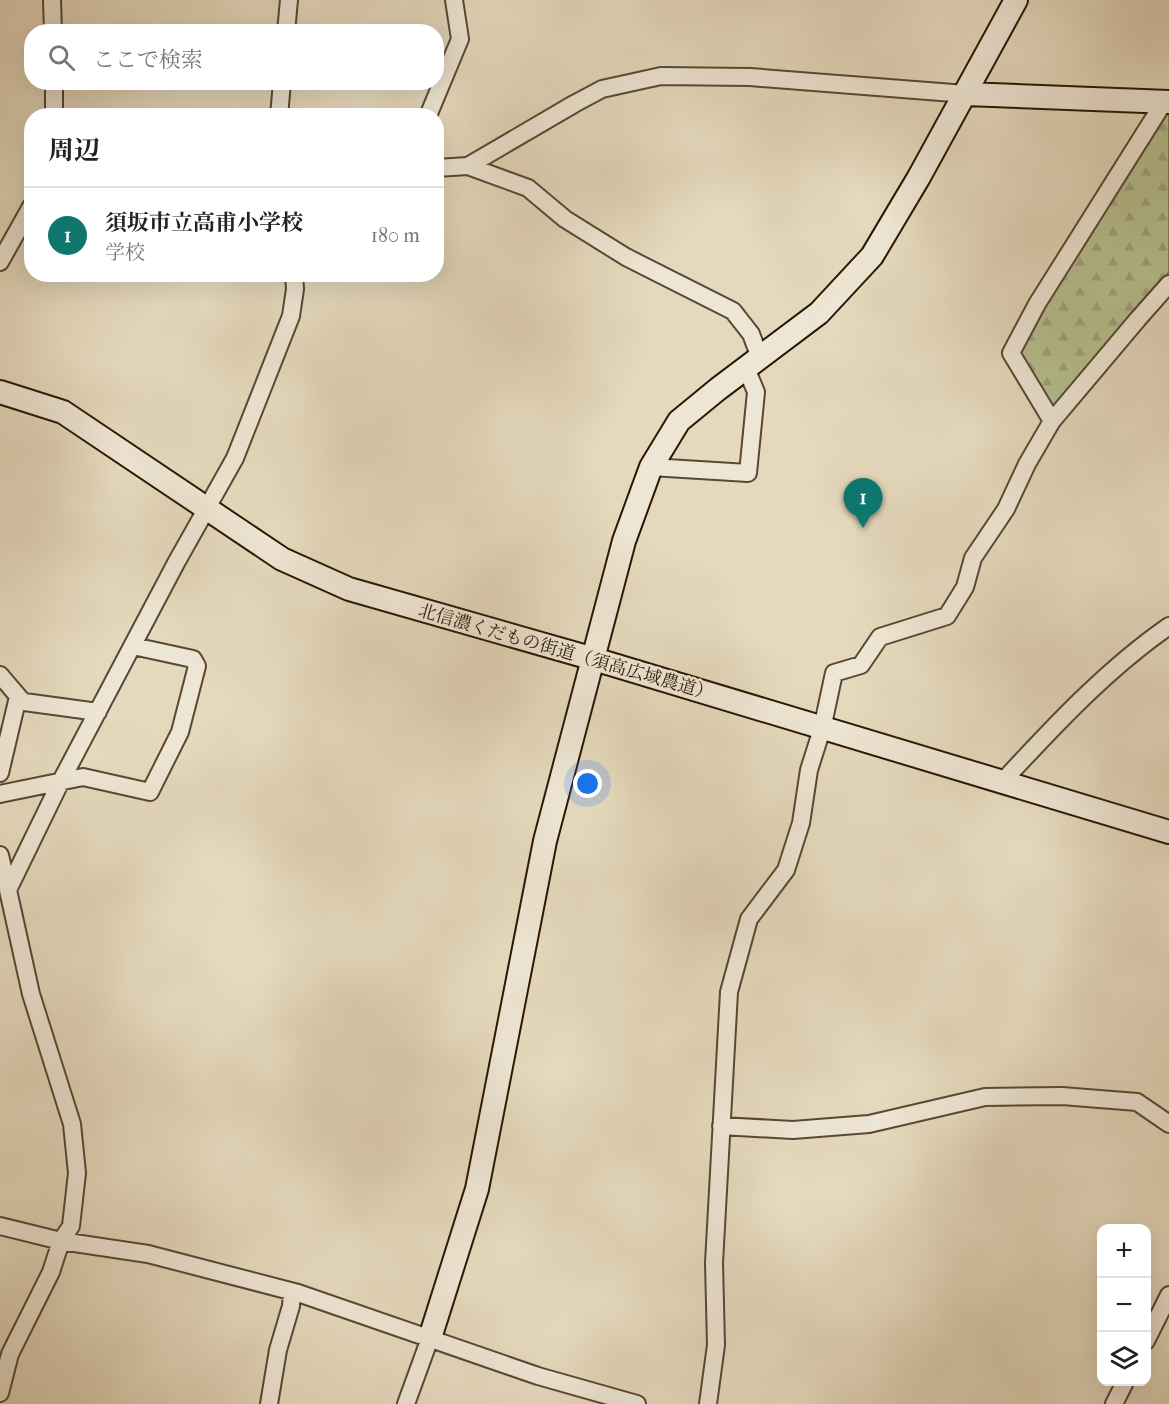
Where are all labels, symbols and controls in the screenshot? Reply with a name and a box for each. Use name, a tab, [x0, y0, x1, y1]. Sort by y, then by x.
search box	[24, 24, 444, 90]
icon: search	[45, 41, 78, 74]
text: ここで検索	[93, 47, 203, 73]
text: 周辺	[48, 135, 100, 166]
text: 須坂市立高甫小学校	[105, 210, 303, 236]
text: 1	[64, 224, 71, 247]
text: 180 m	[371, 224, 420, 247]
text: 学校	[105, 241, 145, 264]
pin: 1	[844, 478, 882, 528]
street label: 北信濃くだもの街道（須高広域農道）	[416, 600, 716, 705]
your location	[573, 769, 602, 798]
map controls	[1097, 1224, 1151, 1386]
button: +	[1097, 1224, 1151, 1278]
button: −	[1097, 1278, 1151, 1332]
button: layers	[1097, 1332, 1151, 1386]

